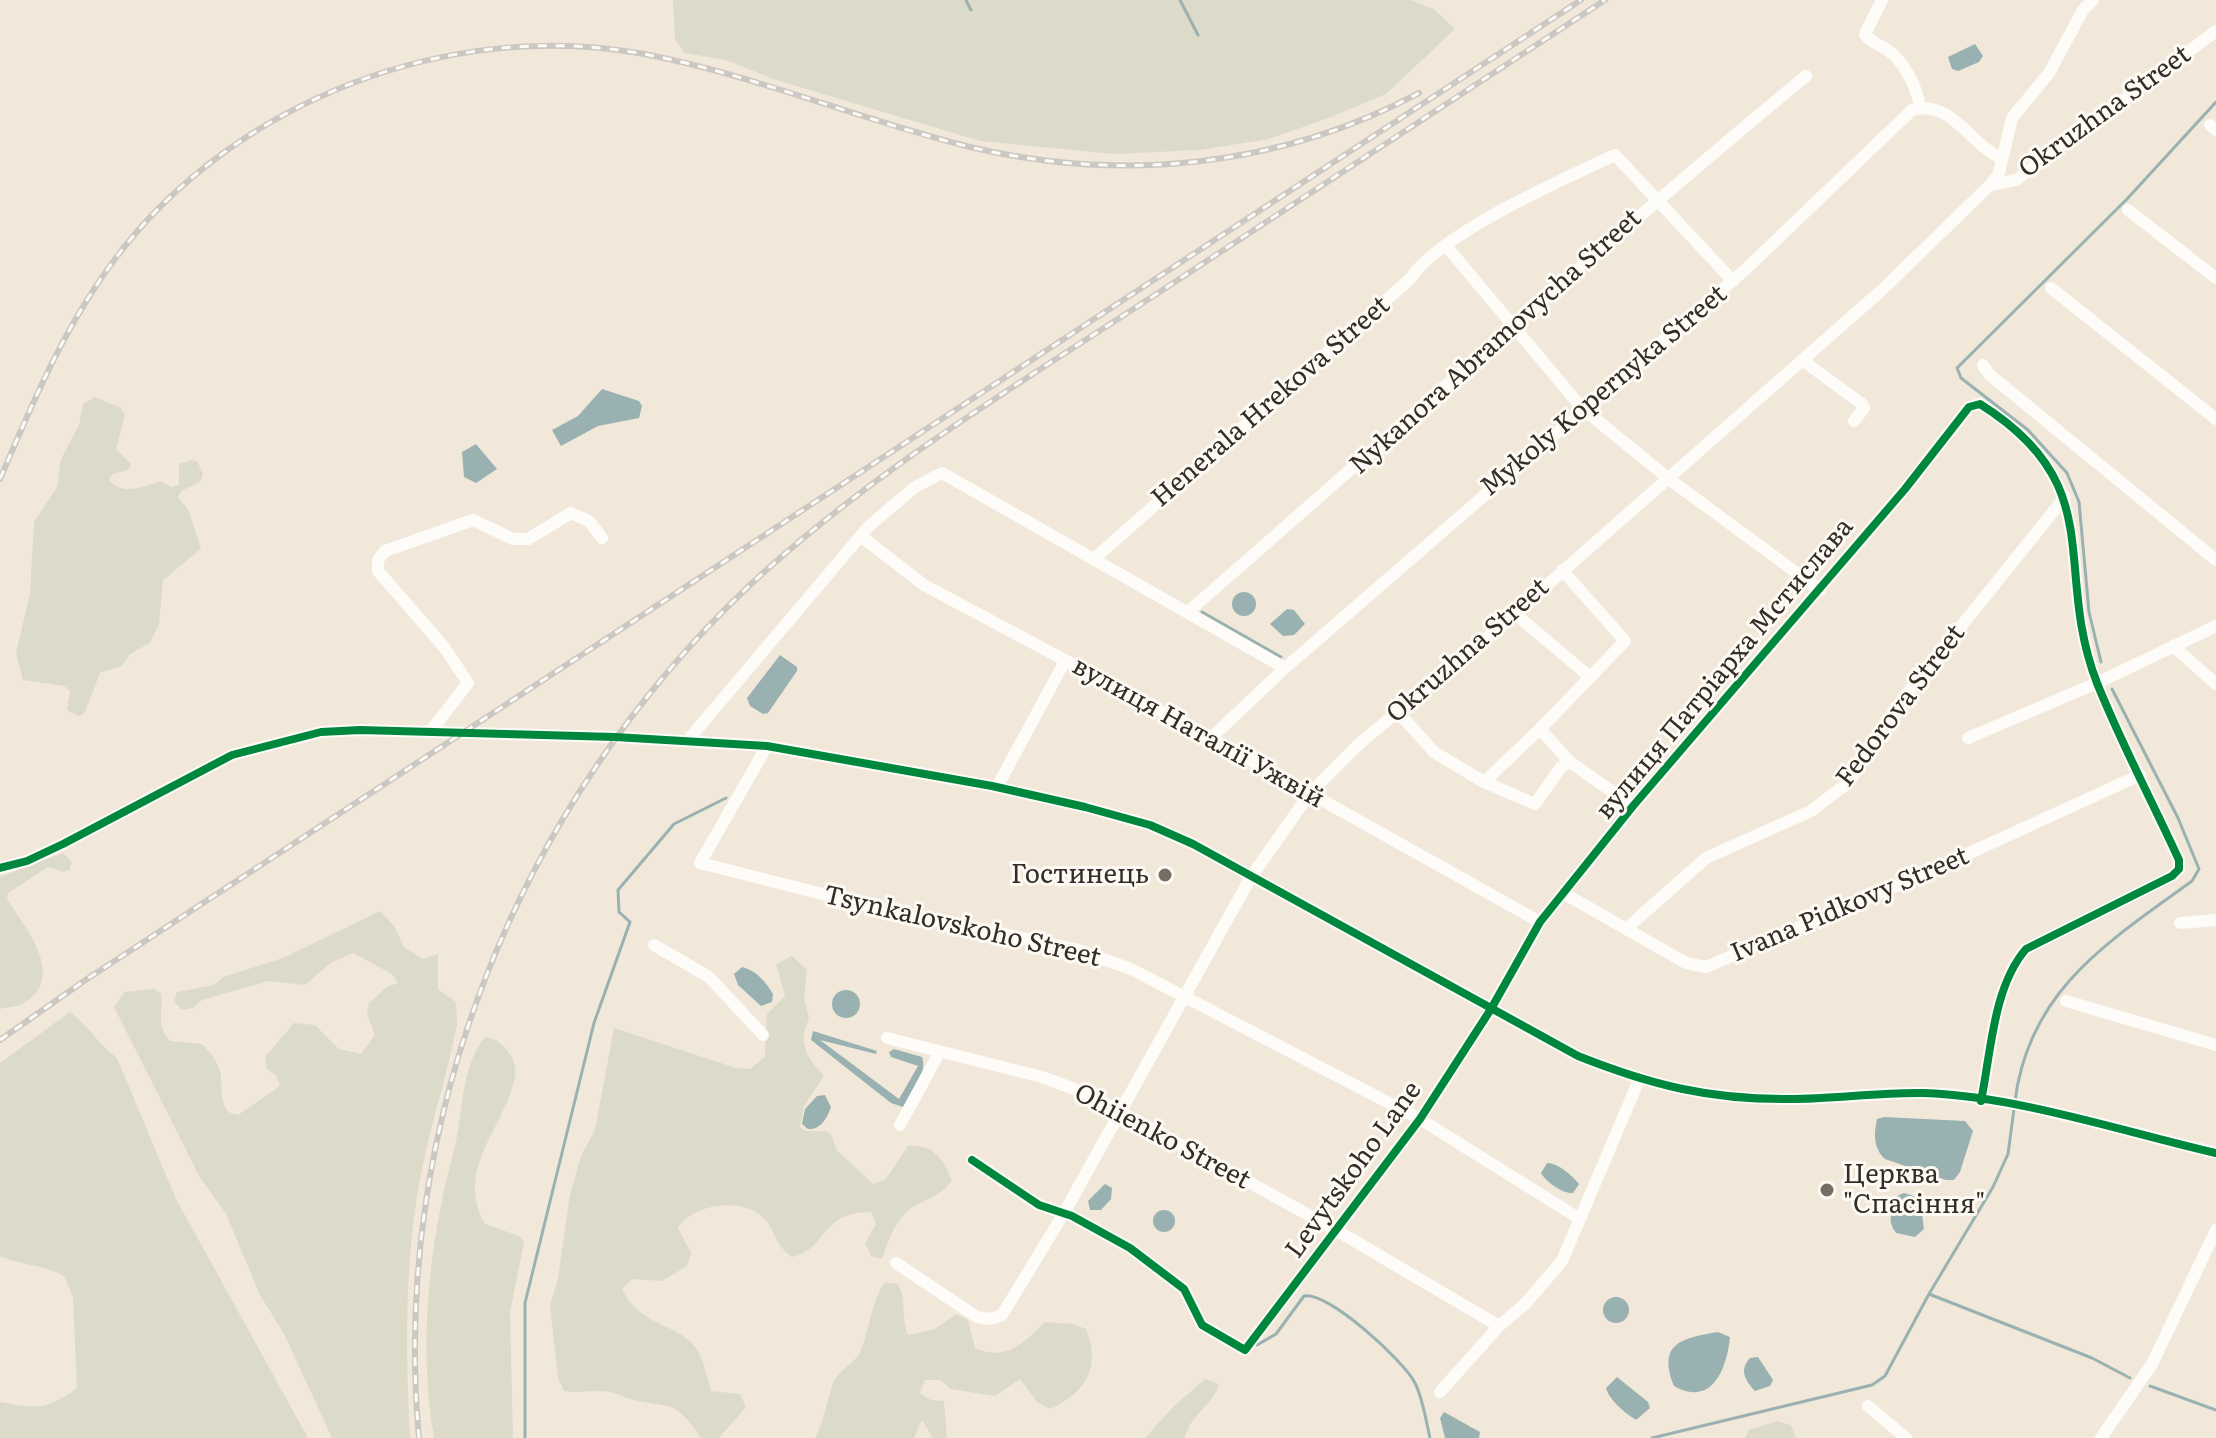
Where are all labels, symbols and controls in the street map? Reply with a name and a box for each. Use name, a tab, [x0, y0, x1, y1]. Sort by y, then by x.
street label: Okruzhna Street	[2013, 39, 2197, 185]
street label: Nykanora Abramovycha Street	[1344, 203, 1648, 481]
street label: Mykoly Kopernyka Street	[1475, 279, 1733, 503]
street label: Henerala Hrekova Street	[1146, 290, 1396, 514]
street label: вулиця Патріарха Мстислава	[1590, 512, 1860, 826]
street label: Okruzhna Street	[1381, 572, 1555, 730]
street label: Fedorova Street	[1830, 619, 1972, 793]
street label: вулиця Наталії Ужвій	[1067, 651, 1329, 815]
street label: Ivana Pidkovy Street	[1726, 841, 1974, 969]
place label: Гостинець	[1011, 859, 1149, 891]
marker: Гостинець	[1156, 866, 1174, 884]
street label: Tsynkalovskoho Street	[820, 880, 1104, 974]
street label: Levytskoho Lane	[1280, 1076, 1428, 1264]
street label: Ohiienko Street	[1069, 1077, 1255, 1197]
place label: Церква "Спасіння"	[1843, 1159, 1985, 1220]
marker: Церква "Спасіння"	[1818, 1181, 1836, 1199]

